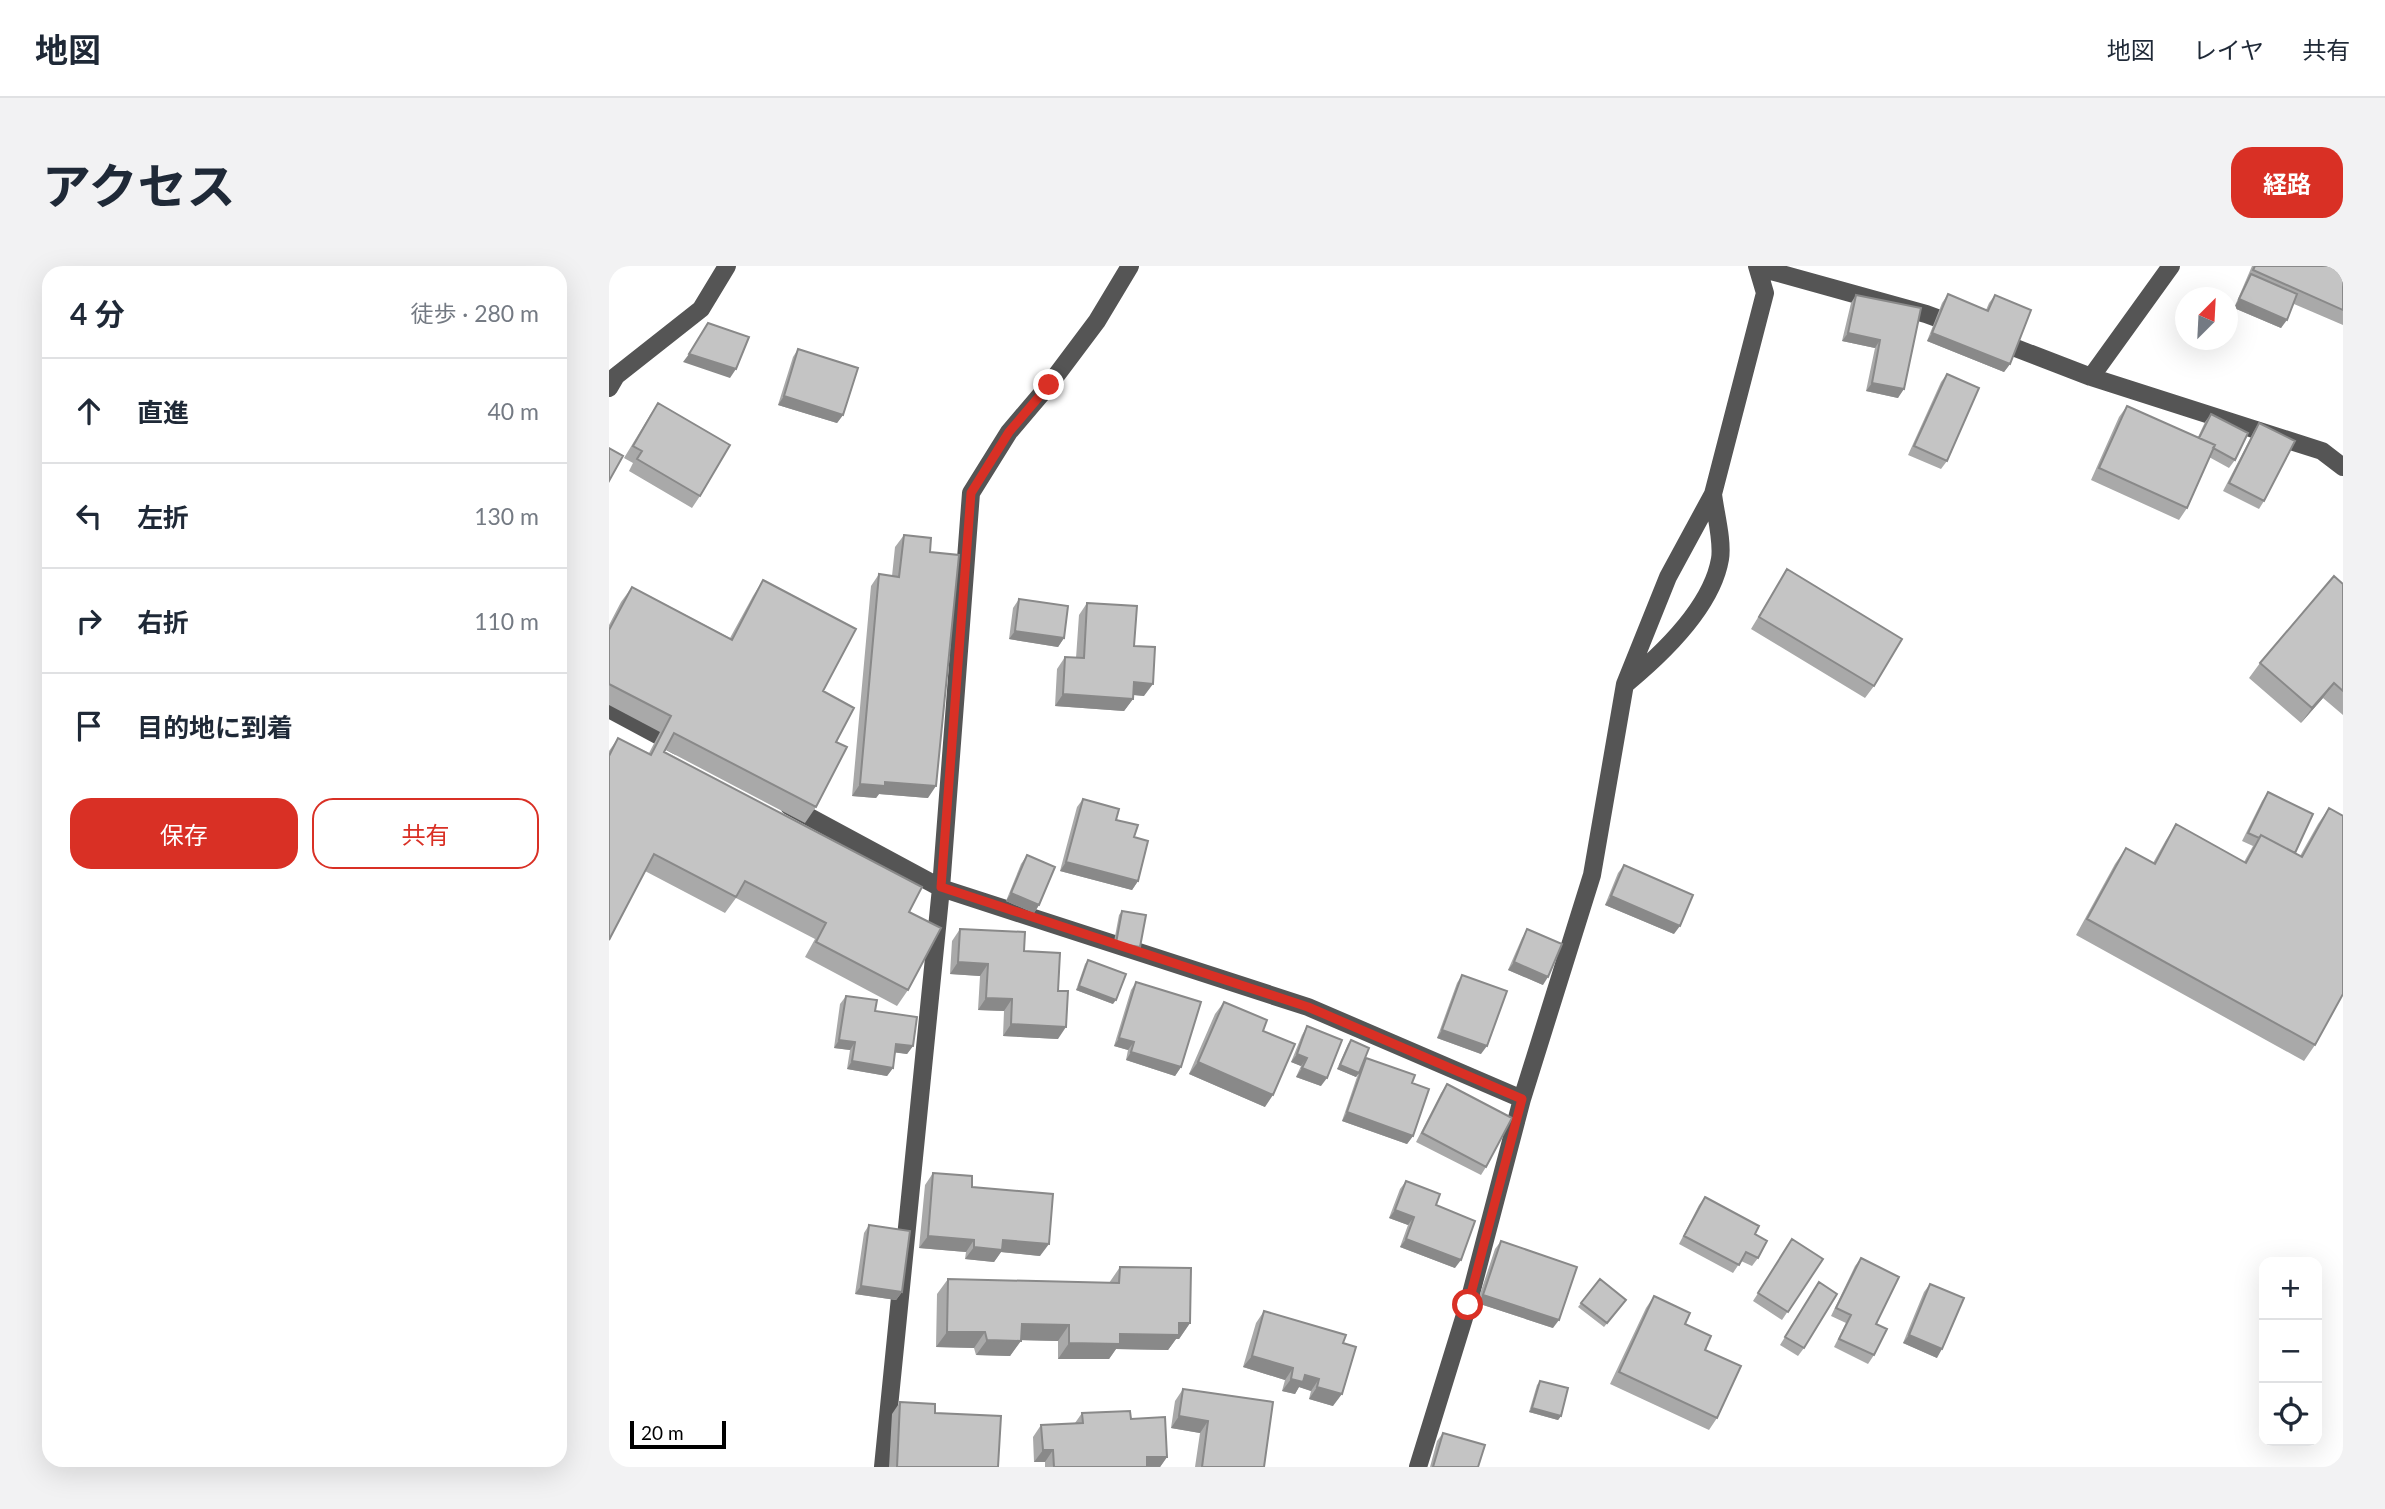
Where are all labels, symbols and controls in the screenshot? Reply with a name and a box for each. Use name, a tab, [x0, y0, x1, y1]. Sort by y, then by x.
text: 地図	[35, 29, 101, 69]
text: 地図	[2107, 35, 2155, 64]
text: レイヤ	[2193, 35, 2264, 64]
text: 共有	[2302, 35, 2350, 64]
button: 経路	[2231, 147, 2343, 218]
text: アクセス	[42, 156, 236, 214]
north arrow	[2175, 287, 2238, 350]
text: 4 分	[70, 295, 125, 331]
text: 徒歩 · 280 m	[410, 299, 539, 327]
route end	[1033, 369, 1064, 400]
icon: ahead	[70, 392, 108, 430]
text: 直進	[137, 396, 189, 428]
text: 40 m	[488, 397, 539, 425]
icon: left	[70, 497, 108, 535]
text: 左折	[137, 501, 189, 533]
text: 130 m	[474, 502, 539, 530]
icon: right	[70, 602, 108, 640]
text: 右折	[137, 606, 189, 638]
text: 110 m	[474, 607, 539, 635]
icon: arrive	[70, 707, 108, 745]
text: 目的地に到着	[137, 711, 293, 743]
button: 保存	[70, 798, 298, 869]
button: 共有	[312, 798, 539, 869]
map controls	[2259, 1257, 2322, 1446]
button: +	[2259, 1257, 2322, 1320]
route start	[1452, 1289, 1483, 1320]
button: −	[2259, 1320, 2322, 1383]
button: locate	[2259, 1383, 2322, 1446]
scale bar	[630, 1418, 726, 1450]
text: 20 m	[641, 1421, 684, 1444]

